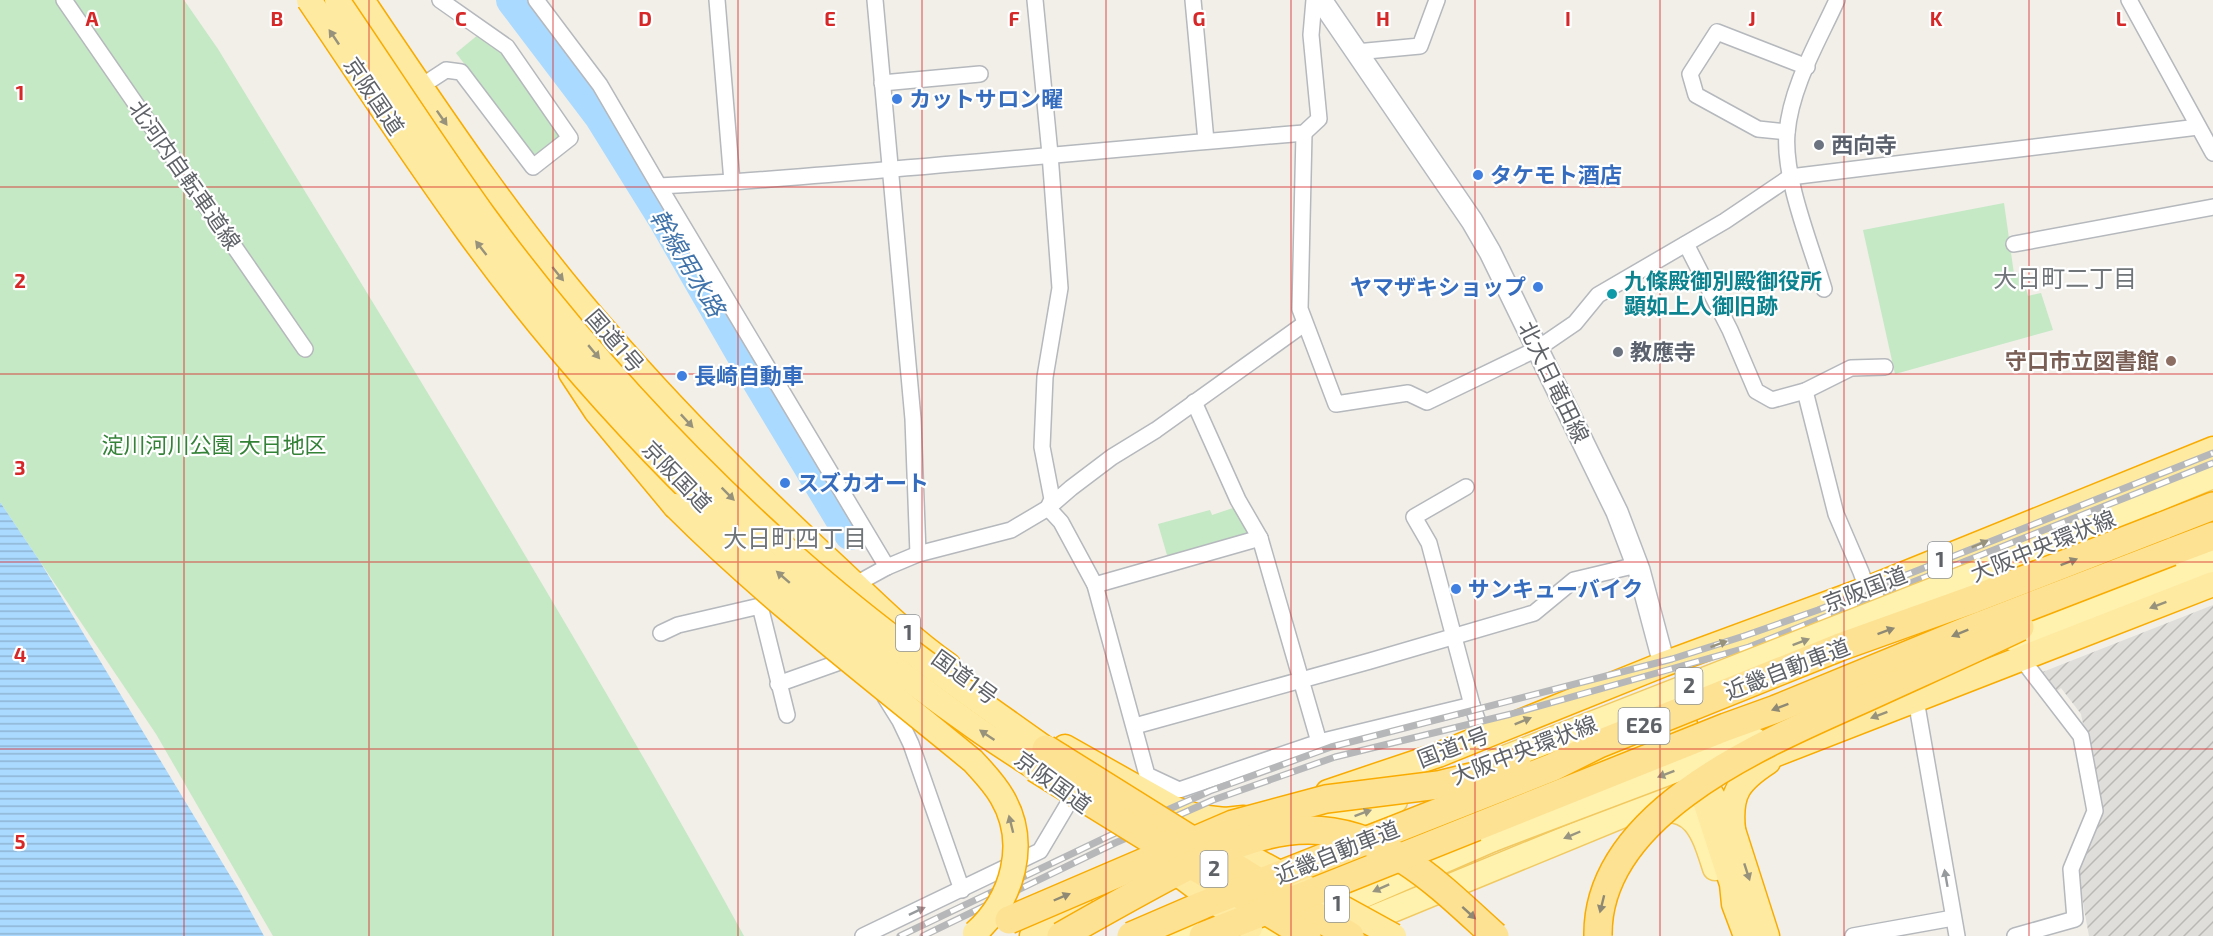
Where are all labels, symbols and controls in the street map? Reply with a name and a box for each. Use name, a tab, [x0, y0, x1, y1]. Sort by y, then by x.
text: A	[85, 6, 99, 30]
text: B	[271, 6, 283, 30]
text: C	[455, 6, 467, 30]
text: D	[638, 6, 652, 30]
text: E	[824, 6, 836, 30]
text: F	[1008, 6, 1020, 30]
text: G	[1193, 6, 1205, 30]
text: H	[1376, 6, 1390, 30]
text: I	[1565, 6, 1571, 30]
text: J	[1748, 6, 1756, 30]
text: K	[1930, 6, 1943, 30]
text: L	[2116, 6, 2127, 30]
one-way arrow	[328, 29, 340, 45]
street label: 京阪国道	[339, 52, 410, 139]
text: 1	[16, 80, 24, 104]
place label: カットサロン曜	[909, 85, 1063, 111]
marker: カットサロン曜	[890, 92, 904, 106]
street label: 北河内自転車道線	[125, 95, 247, 254]
one-way arrow	[436, 110, 447, 126]
place label: 西向寺	[1831, 131, 1897, 157]
marker: 西向寺	[1812, 138, 1826, 152]
place label: タケモト酒店	[1490, 161, 1622, 187]
marker: タケモト酒店	[1471, 168, 1485, 182]
water label: 幹線用水路	[645, 203, 733, 323]
one-way arrow	[476, 241, 488, 256]
district label: 大日町二丁目	[1993, 263, 2137, 292]
one-way arrow	[552, 266, 565, 282]
place label: 九條殿御別殿御役所 顕如上人御旧跡	[1624, 267, 1822, 318]
text: 2	[14, 268, 26, 292]
place label: ヤマザキショップ	[1350, 273, 1526, 299]
marker: ヤマザキショップ	[1531, 280, 1545, 294]
marker: 九條殿御別殿御役所 顕如上人御旧跡	[1605, 287, 1619, 301]
street label: 国道1号	[581, 304, 650, 377]
street label: 北大日竜田線	[1514, 317, 1596, 447]
place label: 教應寺	[1630, 338, 1696, 364]
one-way arrow	[587, 344, 600, 359]
marker: 教應寺	[1611, 345, 1625, 359]
place label: 守口市立図書館	[2005, 347, 2159, 373]
marker: 守口市立図書館	[2164, 354, 2178, 368]
place label: 長崎自動車	[694, 362, 804, 388]
marker: 長崎自動車	[675, 369, 689, 383]
one-way arrow	[680, 413, 694, 428]
park label: 淀川河川公園 大日地区	[102, 431, 326, 457]
street label: 京阪国道	[638, 435, 718, 516]
text: 3	[14, 455, 26, 479]
place label: スズカオート	[797, 469, 929, 495]
marker: スズカオート	[778, 476, 792, 490]
one-way arrow	[720, 487, 734, 501]
street label: 大阪中央環状線	[1966, 504, 2119, 586]
district label: 大日町四丁目	[723, 523, 867, 552]
one-way arrow	[1971, 539, 1989, 548]
road number: 1	[1928, 542, 1952, 578]
one-way arrow	[2060, 557, 2078, 566]
street label: 京阪国道	[1819, 560, 1910, 616]
one-way arrow	[776, 571, 791, 584]
place label: サンキューバイク	[1468, 575, 1643, 601]
marker: サンキューバイク	[1449, 582, 1463, 596]
one-way arrow	[2149, 600, 2167, 610]
road number: 1	[896, 615, 920, 651]
one-way arrow	[1878, 625, 1896, 635]
one-way arrow	[1951, 629, 1969, 638]
street label: 近畿自動車道	[1720, 632, 1853, 704]
one-way arrow	[1792, 637, 1810, 646]
one-way arrow	[1710, 639, 1728, 648]
text: 4	[14, 642, 27, 666]
street label: 国道1号	[928, 644, 1003, 709]
road number: 2	[1676, 668, 1702, 704]
one-way arrow	[1770, 703, 1788, 713]
road number: E26	[1618, 708, 1670, 744]
street label: 大阪中央環状線	[1447, 709, 1600, 789]
one-way arrow	[1870, 710, 1888, 720]
one-way arrow	[1514, 715, 1532, 725]
street label: 国道1号	[1413, 721, 1492, 772]
one-way arrow	[978, 730, 995, 741]
street label: 京阪国道	[1010, 745, 1097, 818]
one-way arrow	[1657, 770, 1675, 779]
one-way arrow	[1354, 808, 1372, 817]
one-way arrow	[1006, 814, 1016, 833]
street label: 近畿自動車道	[1271, 814, 1403, 888]
text: 5	[14, 829, 26, 853]
one-way arrow	[1562, 830, 1580, 840]
road number: 2	[1200, 851, 1228, 887]
one-way arrow	[1742, 863, 1752, 881]
one-way arrow	[1941, 869, 1950, 888]
one-way arrow	[1373, 883, 1390, 892]
road number: 1	[1325, 886, 1349, 922]
one-way arrow	[1054, 892, 1072, 902]
one-way arrow	[1596, 895, 1606, 914]
one-way arrow	[1461, 906, 1476, 919]
one-way arrow	[908, 907, 925, 916]

